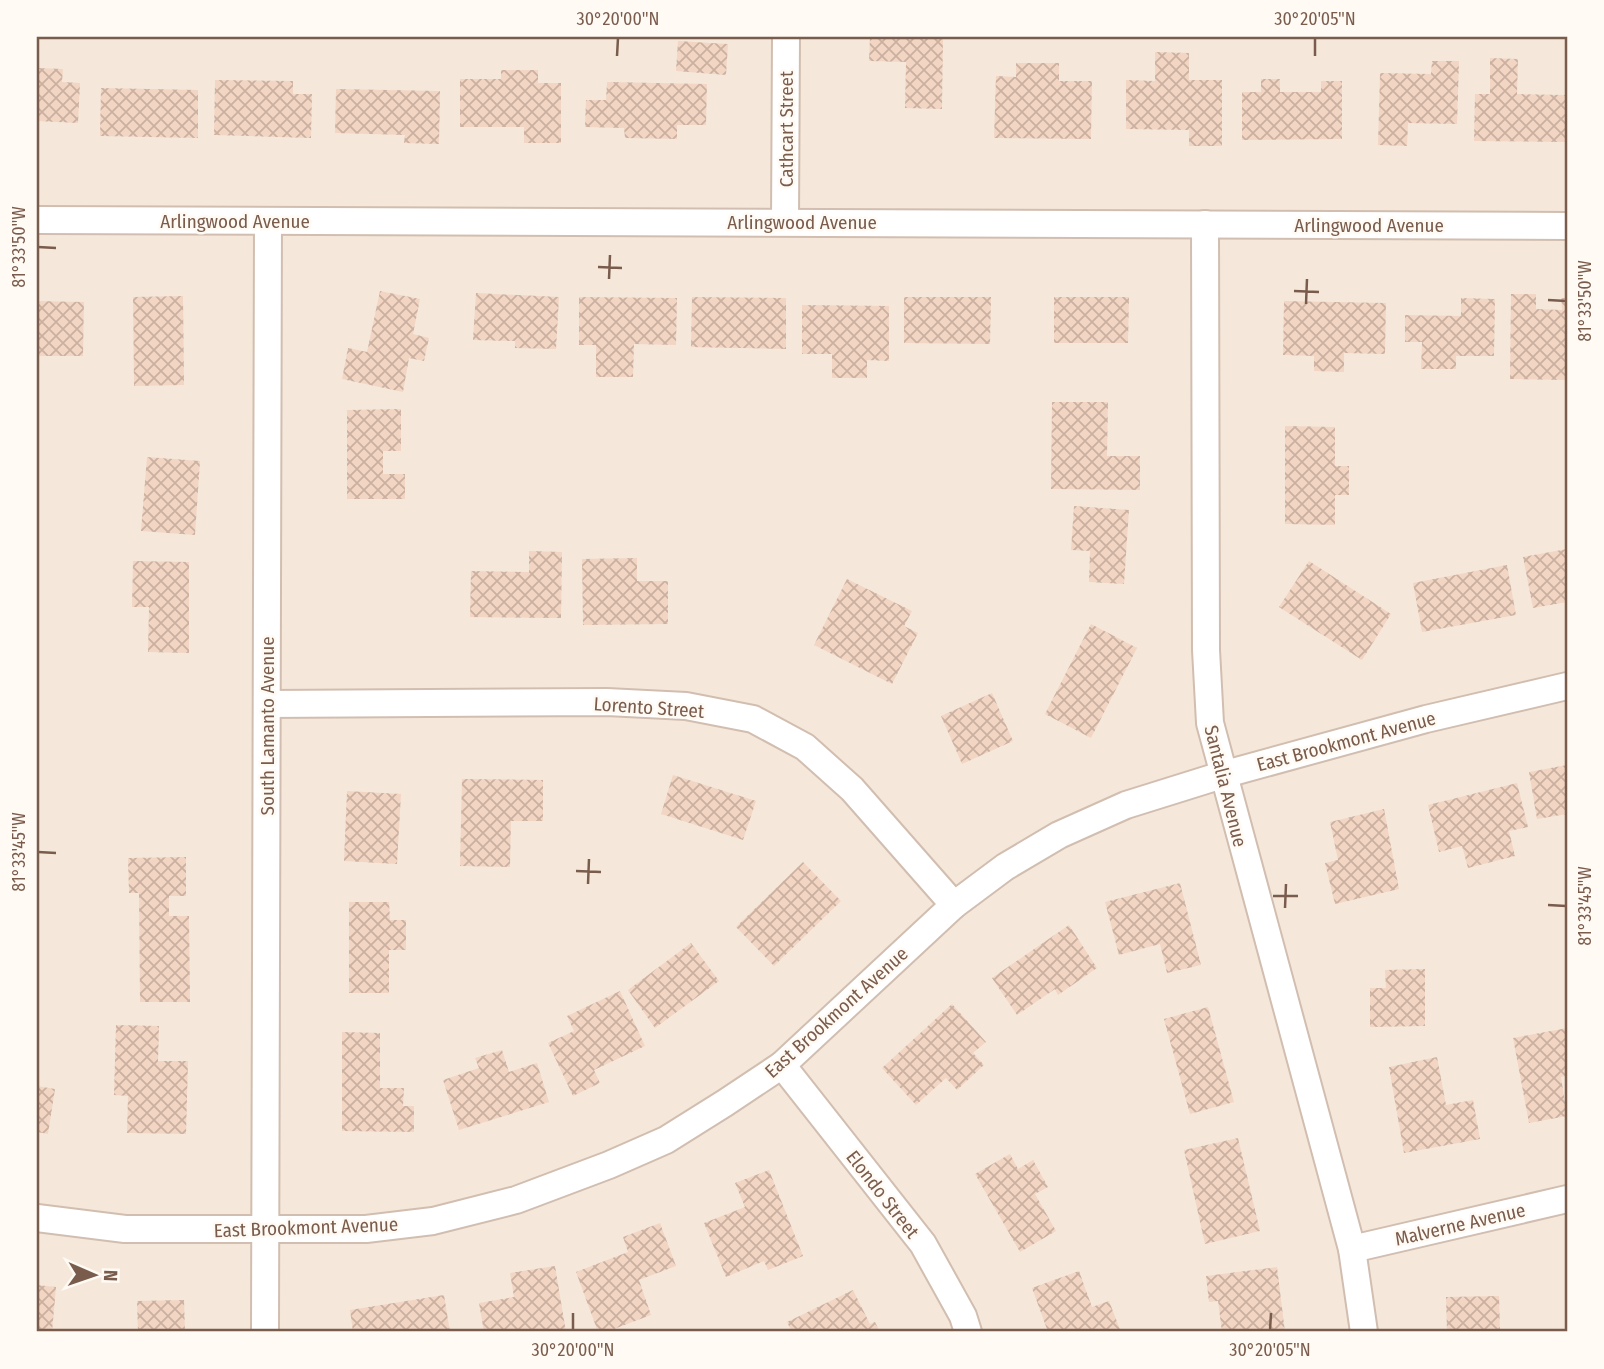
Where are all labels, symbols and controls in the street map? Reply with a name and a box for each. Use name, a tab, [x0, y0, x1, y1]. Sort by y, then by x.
text: 30°20'00"N	[577, 8, 659, 30]
text: 30°20'05"N	[1274, 8, 1356, 30]
street label: Cathcart Street	[775, 70, 798, 187]
text: 81°33'50"W	[8, 206, 30, 288]
street label: Arlingwood Avenue	[160, 210, 310, 233]
street label: Arlingwood Avenue	[727, 211, 877, 234]
street label: Arlingwood Avenue	[1294, 214, 1444, 237]
text: 81°33'50"W	[1574, 260, 1596, 342]
street label: South Lamanto Avenue	[256, 636, 279, 816]
street label: Lorento Street	[593, 692, 706, 723]
street label: East Brookmont Avenue	[1254, 707, 1438, 776]
street label: Santalia Avenue	[1199, 723, 1252, 849]
text: 81°33'45"W	[8, 812, 30, 892]
text: 81°33'45"W	[1574, 866, 1596, 946]
street label: East Brookmont Avenue	[760, 942, 913, 1083]
street label: Elondo Street	[841, 1146, 924, 1243]
street label: Malverne Avenue	[1393, 1198, 1527, 1251]
street label: East Brookmont Avenue	[213, 1213, 399, 1242]
north arrow	[60, 1240, 130, 1310]
text: N	[99, 1269, 122, 1282]
text: 30°20'00"N	[532, 1339, 614, 1361]
text: 30°20'05"N	[1229, 1339, 1311, 1361]

